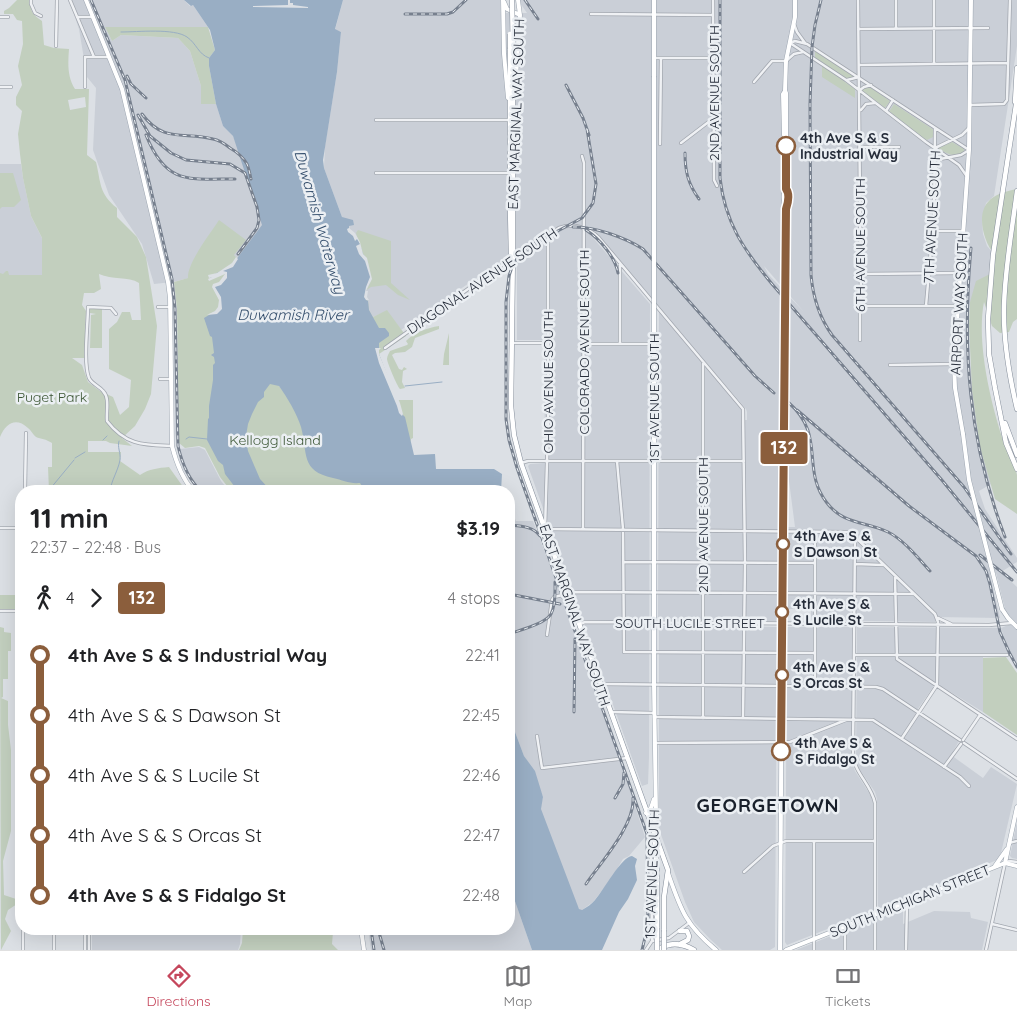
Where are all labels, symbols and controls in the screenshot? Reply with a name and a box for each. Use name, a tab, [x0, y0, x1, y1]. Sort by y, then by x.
street label: EAST MARGINAL WAY SOUTH	[504, 18, 528, 210]
street label: 2ND AVENUE SOUTH	[705, 25, 723, 161]
place label: 4th Ave S & S Industrial Way	[800, 129, 898, 163]
marker: 4th Ave S & S Industrial Way	[776, 136, 796, 156]
water label: Duwamish Waterway	[290, 148, 350, 298]
street label: 7TH AVENUE SOUTH	[920, 150, 944, 284]
street label: 6TH AVENUE SOUTH	[851, 178, 869, 312]
street label: DIAGONAL AVENUE SOUTH	[403, 224, 561, 338]
street label: AIRPORT WAY SOUTH	[946, 232, 972, 376]
street label: COLORADO AVENUE SOUTH	[575, 249, 593, 435]
water label: Duwamish River	[237, 305, 351, 324]
street label: OHIO AVENUE SOUTH	[539, 311, 557, 453]
street label: 1ST AVENUE SOUTH	[645, 333, 663, 463]
park label: Puget Park	[17, 388, 87, 406]
park label: Kellogg Island	[229, 431, 321, 449]
line badge: 132	[755, 432, 813, 464]
text: 132	[771, 436, 797, 459]
street label: 2ND AVENUE SOUTH	[694, 457, 712, 593]
text: 11 min	[30, 500, 109, 535]
text: $3.19	[456, 516, 500, 540]
street label: EAST MARGINAL WAY SOUTH	[535, 522, 615, 708]
place label: 4th Ave S & S Dawson St	[794, 527, 878, 561]
text: 22:37 – 22:48 · Bus	[30, 537, 161, 557]
marker: 4th Ave S & S Dawson St	[776, 537, 790, 551]
icon: walk	[30, 584, 58, 612]
icon: forward	[82, 584, 110, 612]
text: 132	[128, 586, 155, 609]
text: 4	[66, 588, 74, 608]
text: 4 stops	[447, 588, 500, 608]
place label: 4th Ave S & S Lucile St	[793, 595, 870, 629]
marker: 4th Ave S & S Lucile St	[775, 605, 789, 619]
street label: SOUTH LUCILE STREET	[615, 614, 765, 632]
text: 4th Ave S & S Industrial Way	[68, 643, 327, 667]
text: 22:41	[465, 645, 500, 665]
place label: 4th Ave S & S Orcas St	[793, 658, 870, 692]
marker: 4th Ave S & S Orcas St	[775, 668, 789, 682]
text: 4th Ave S & S Dawson St	[68, 703, 281, 727]
text: 22:45	[462, 705, 500, 725]
place label: 4th Ave S & S Fidalgo St	[795, 734, 875, 768]
marker: 4th Ave S & S Fidalgo St	[771, 741, 791, 761]
text: 4th Ave S & S Lucile St	[68, 763, 260, 787]
text: 22:46	[462, 765, 500, 785]
district label: GEORGETOWN	[696, 793, 840, 817]
street label: 1ST AVENUE SOUTH	[641, 809, 663, 939]
text: 4th Ave S & S Orcas St	[68, 823, 262, 847]
text: 22:47	[463, 825, 500, 845]
street label: SOUTH MICHIGAN STREET	[827, 861, 993, 941]
text: 4th Ave S & S Fidalgo St	[68, 883, 286, 907]
text: 22:48	[462, 885, 500, 905]
tab: Directions	[146, 962, 211, 1010]
tab: Map	[504, 962, 532, 1010]
tab: Tickets	[825, 962, 870, 1010]

